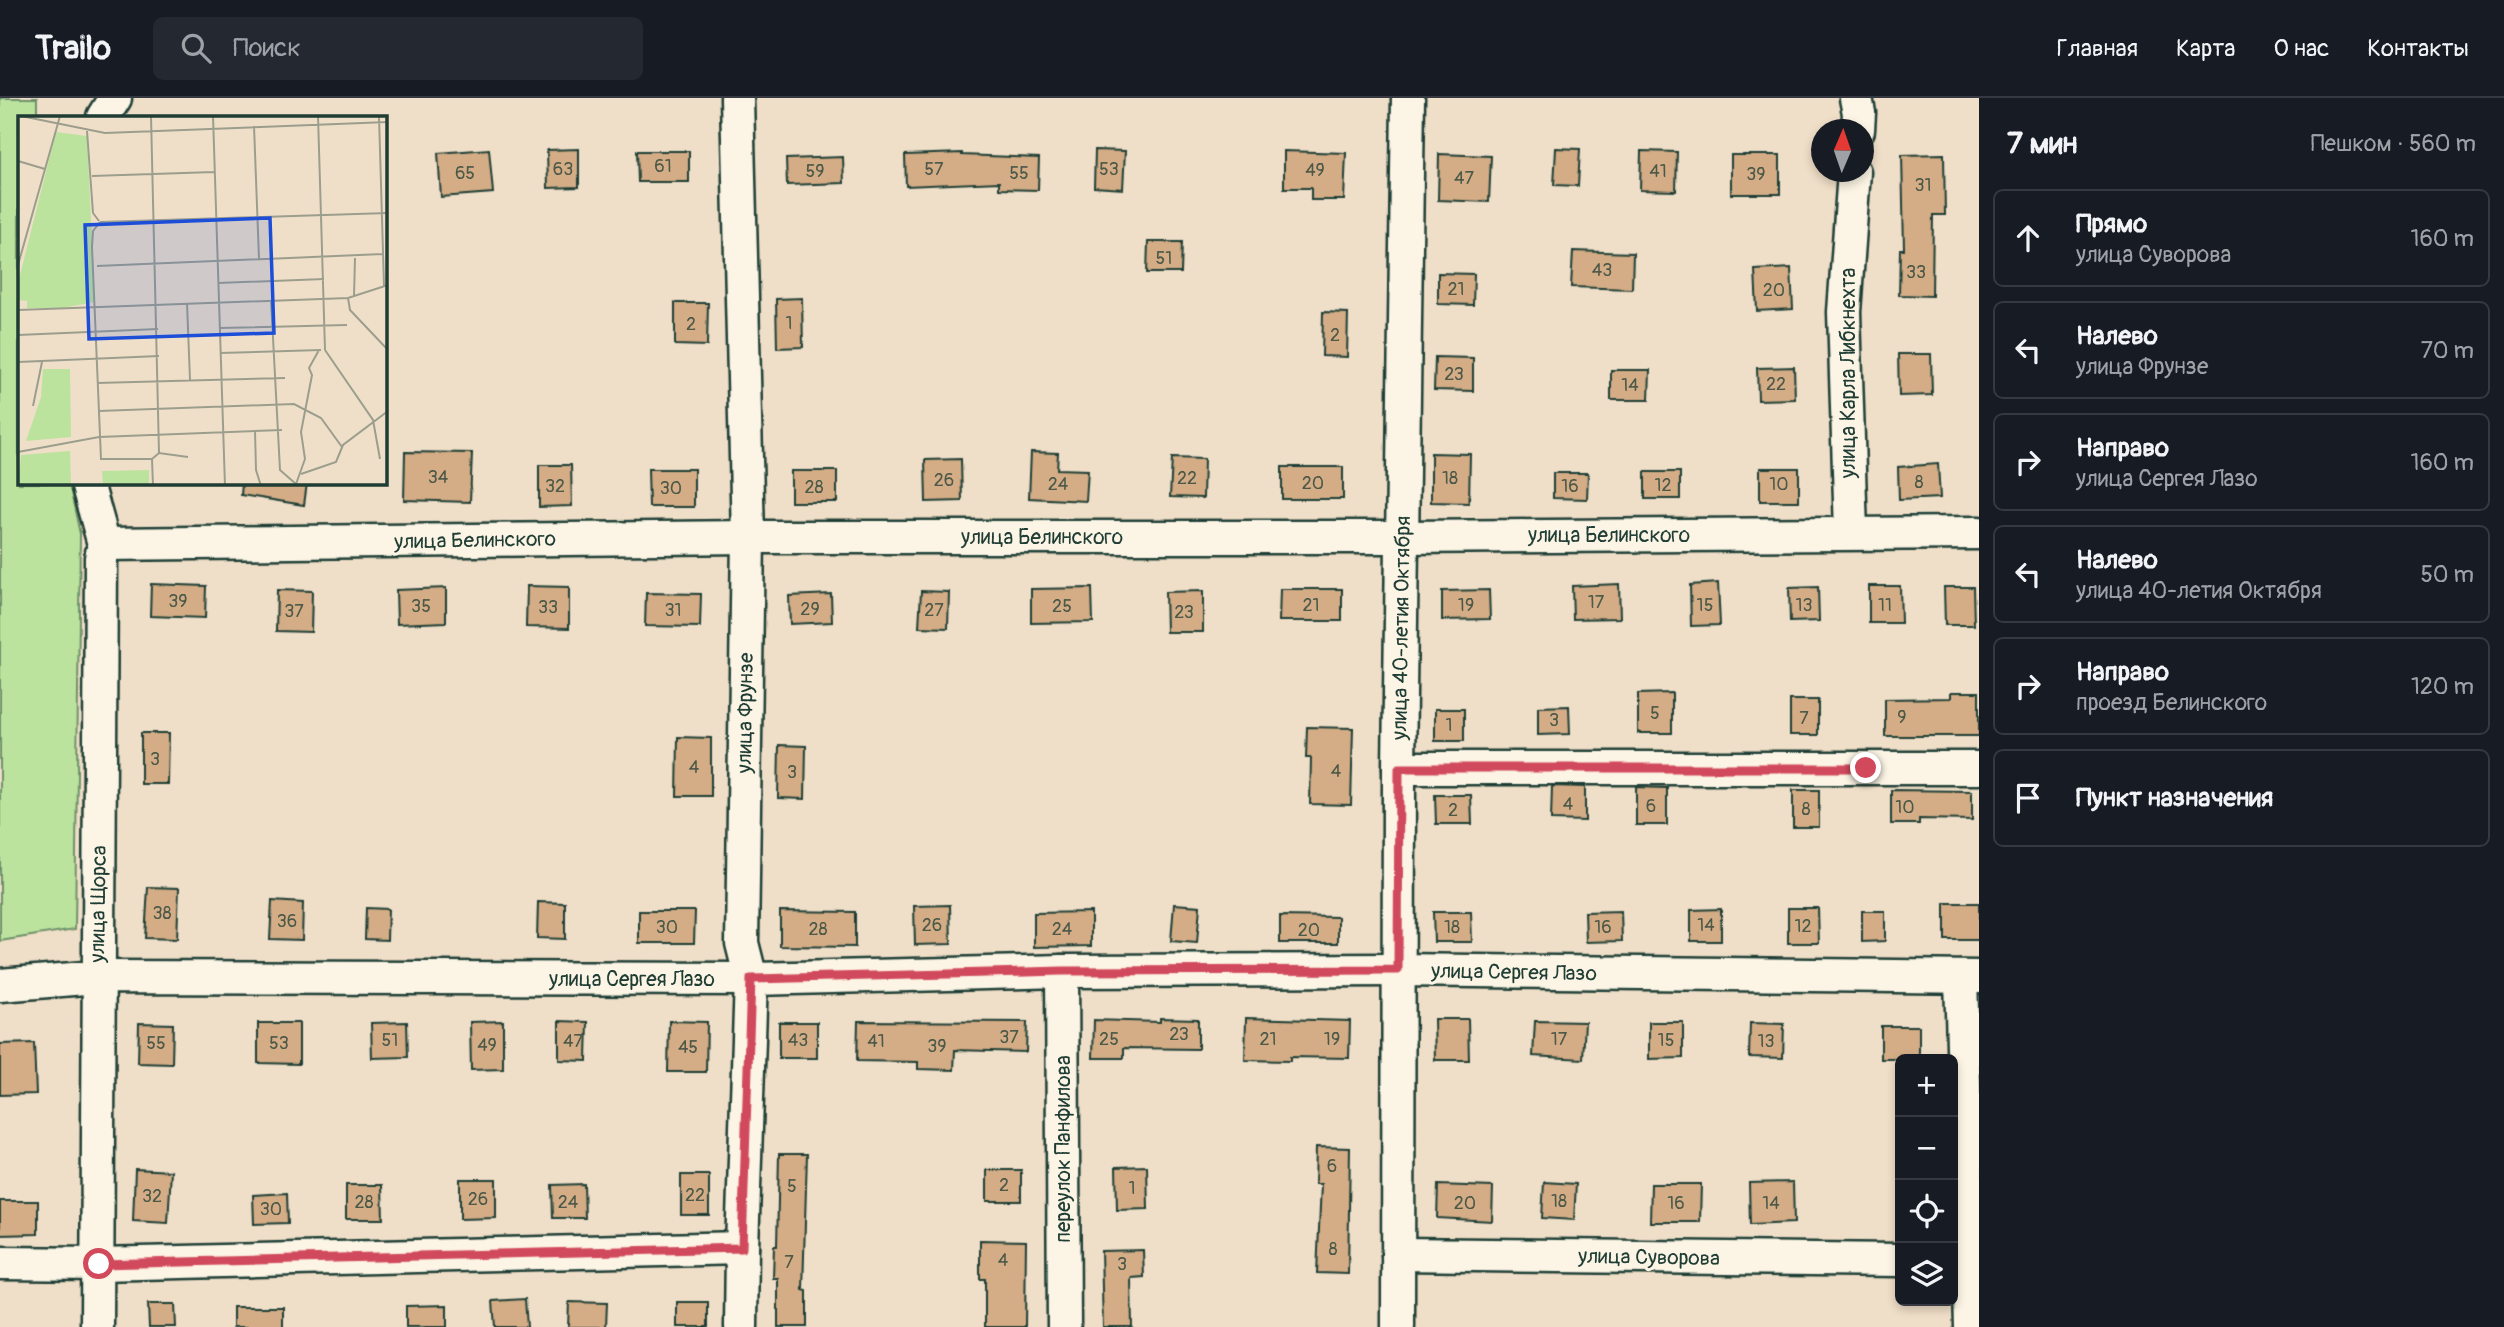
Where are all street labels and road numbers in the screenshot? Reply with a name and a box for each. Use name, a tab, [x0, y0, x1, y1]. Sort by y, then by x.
street label: улица Карла Либкнехта	[1835, 268, 1862, 479]
street label: улица 40-летия Октября	[1386, 516, 1417, 741]
street label: улица Белинского	[1527, 522, 1690, 549]
street label: улица Белинского	[960, 524, 1123, 551]
street label: улица Белинского	[393, 526, 556, 555]
street label: улица Фрунзе	[731, 652, 760, 775]
street label: улица Щорса	[84, 845, 113, 964]
street label: улица Сергея Лазо	[1430, 958, 1597, 987]
street label: улица Сергея Лазо	[548, 966, 715, 993]
street label: переулок Панфилова	[1050, 1055, 1077, 1243]
street label: улица Суворова	[1577, 1243, 1720, 1272]

